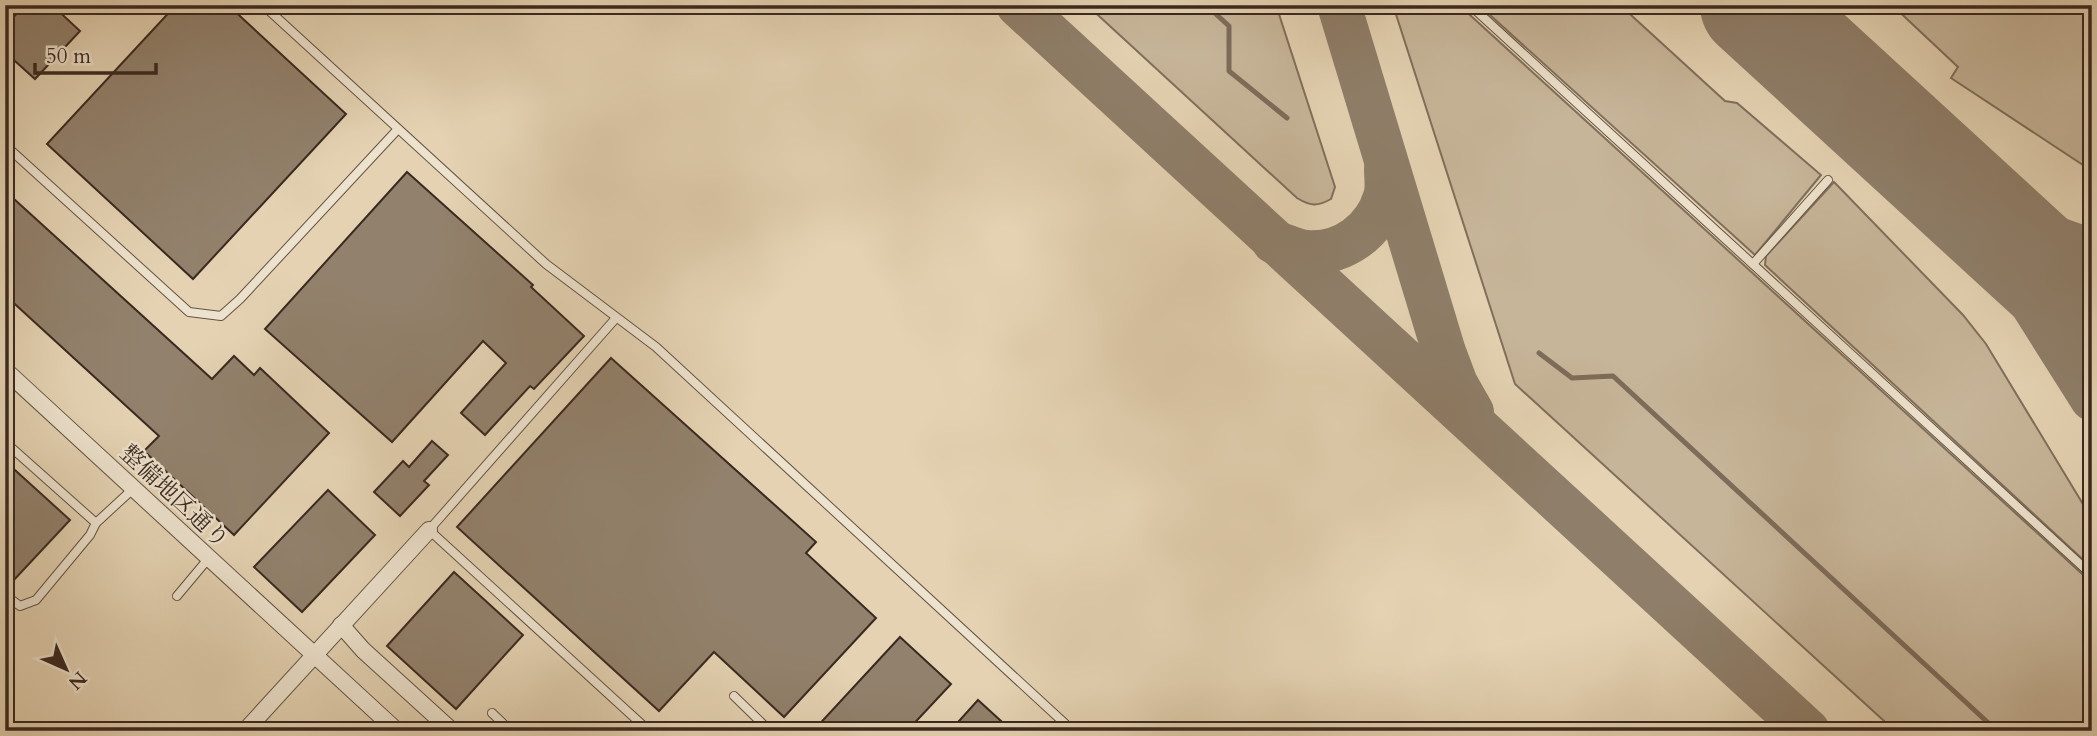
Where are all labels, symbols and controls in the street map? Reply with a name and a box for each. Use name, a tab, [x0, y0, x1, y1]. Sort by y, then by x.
scale bar	[35, 32, 156, 76]
text: 50 m	[46, 42, 91, 71]
street label: 整備地区通り	[114, 438, 236, 555]
north arrow	[32, 634, 102, 704]
text: N	[62, 665, 92, 696]

